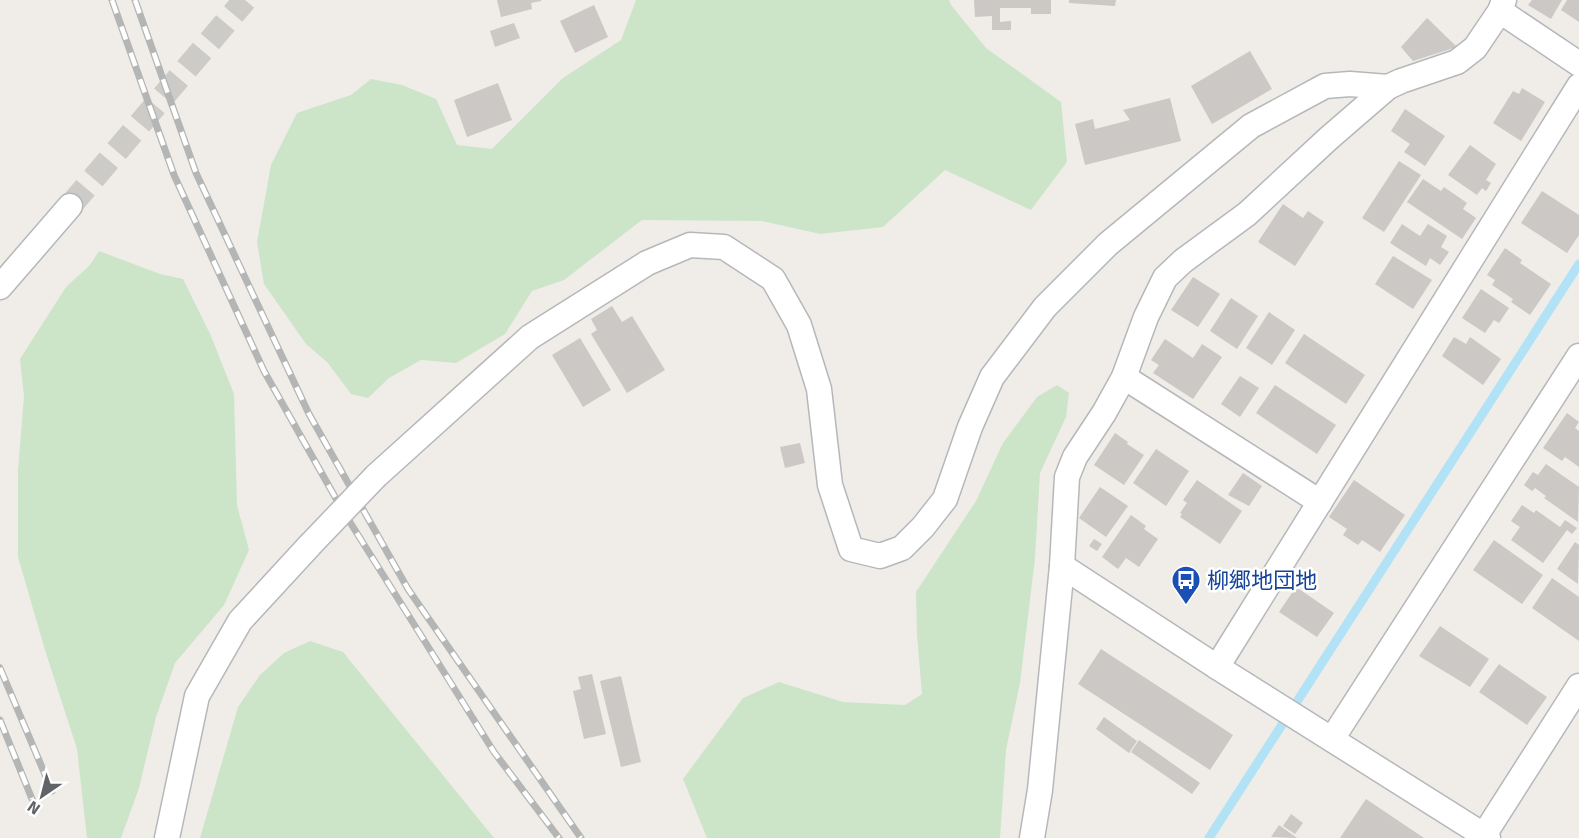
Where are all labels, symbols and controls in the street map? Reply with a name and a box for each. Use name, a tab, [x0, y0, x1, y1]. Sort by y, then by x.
bus stop icon: 柳郷地団地	[1170, 564, 1202, 606]
place label: 柳郷地団地	[1207, 567, 1317, 594]
north arrow	[12, 766, 72, 826]
text: N	[24, 796, 44, 819]

